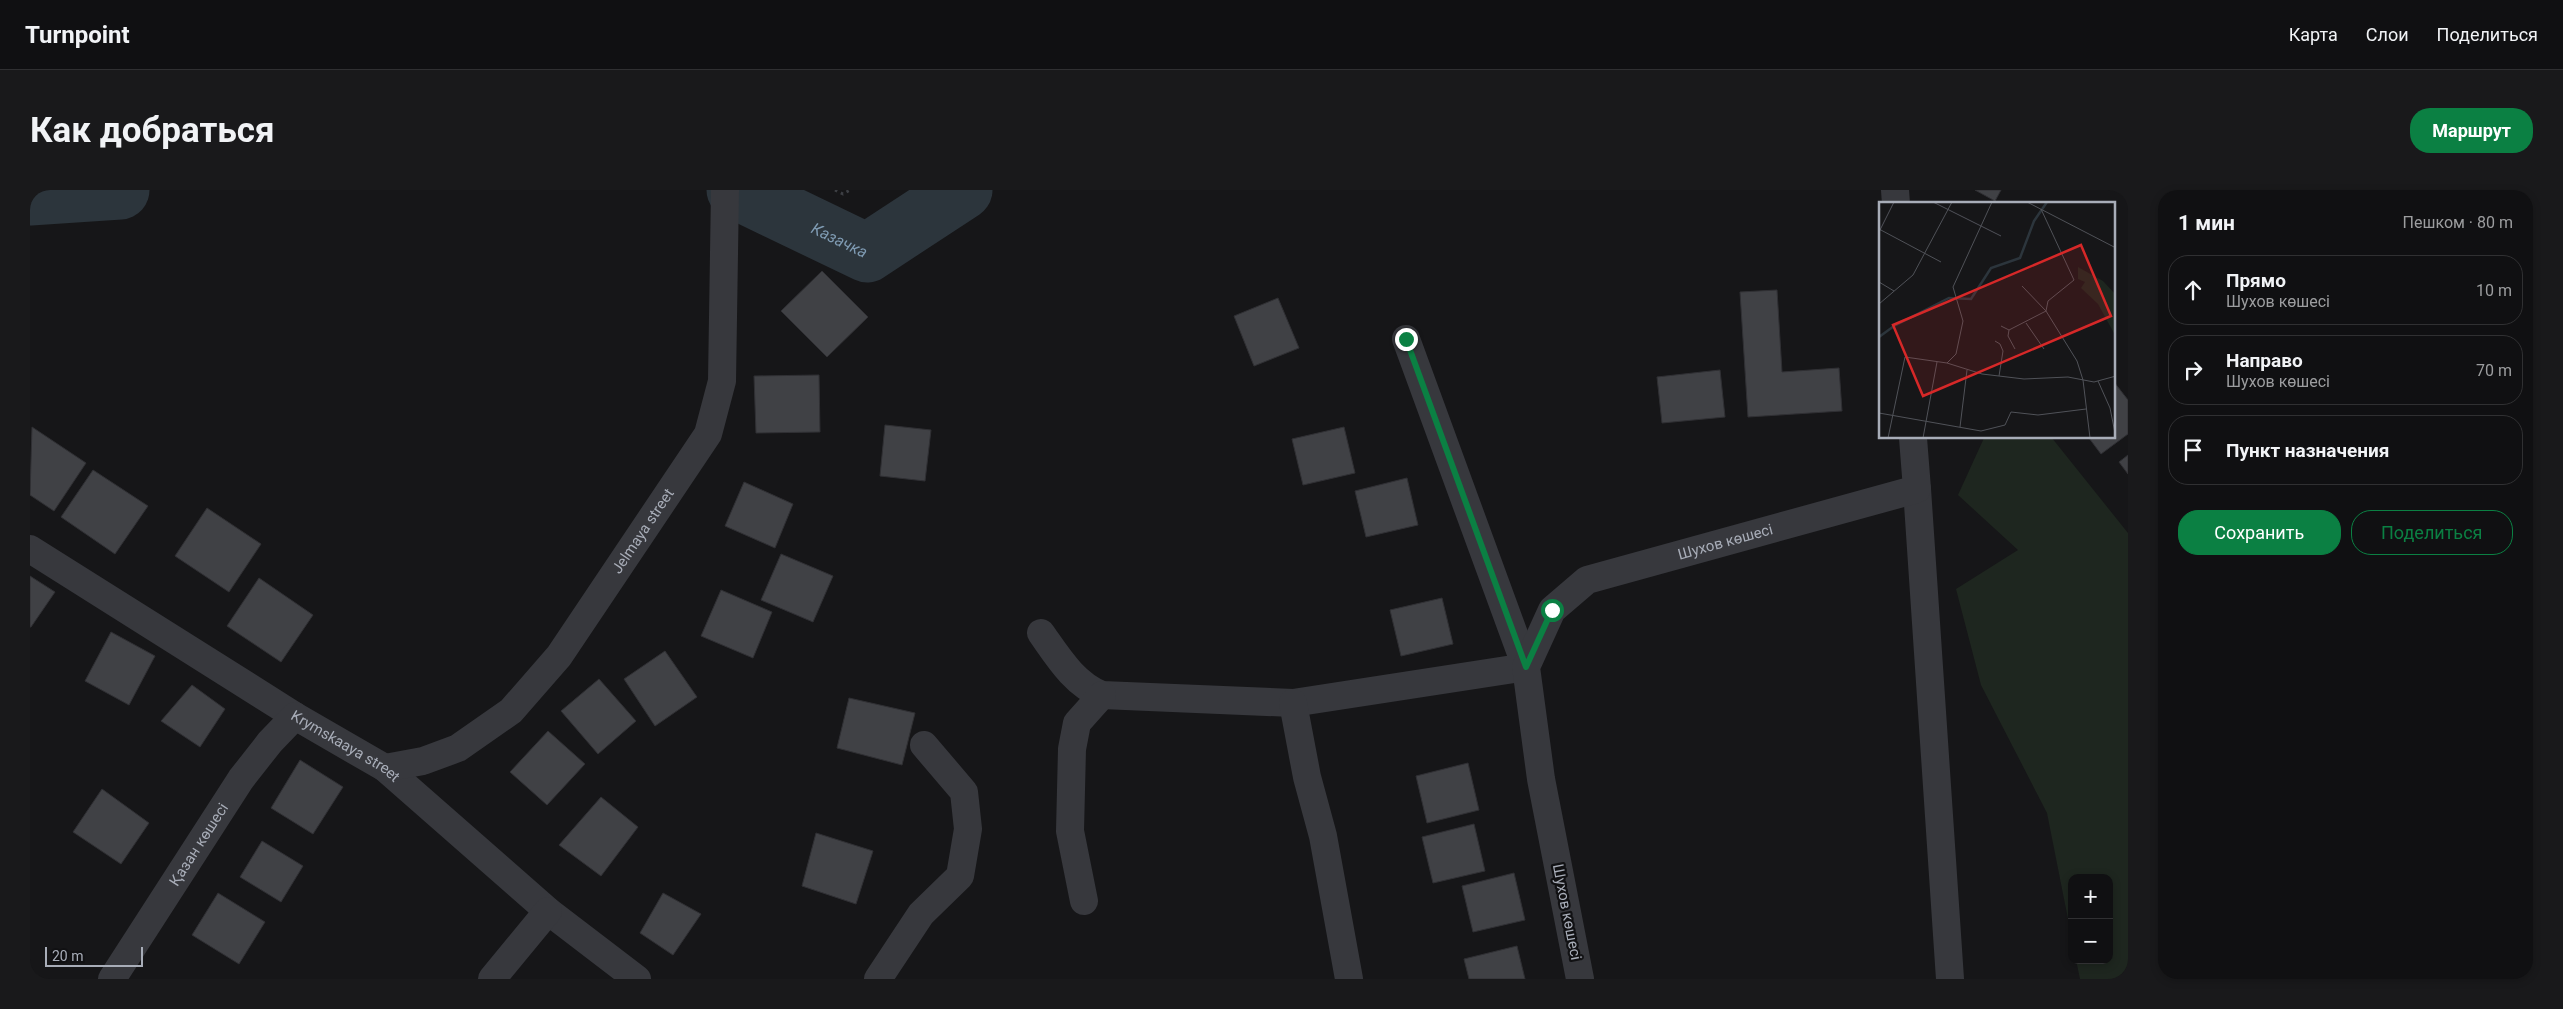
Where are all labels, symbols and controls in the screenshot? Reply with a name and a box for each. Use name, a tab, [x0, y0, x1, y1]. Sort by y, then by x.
text: Turnpoint	[25, 21, 130, 49]
text: Карта	[2289, 24, 2338, 45]
text: Слои	[2366, 24, 2409, 45]
text: Поделиться	[2437, 24, 2538, 45]
button: Маршрут	[2410, 108, 2533, 153]
text: Как добраться	[30, 110, 275, 151]
inset map	[1879, 202, 2116, 439]
text: 1 мин	[2178, 211, 2235, 235]
text: Пешком · 80 m	[2403, 213, 2513, 232]
water label: Казачка	[808, 219, 871, 262]
text: Прямо	[2226, 269, 2286, 292]
icon: ahead	[2179, 276, 2207, 304]
text: 10 m	[2476, 281, 2512, 300]
text: Шухов көшесі	[2226, 292, 2330, 311]
route end	[1395, 328, 1418, 351]
text: Направо	[2226, 349, 2303, 372]
icon: right	[2179, 356, 2207, 384]
text: 70 m	[2476, 361, 2512, 380]
text: Шухов көшесі	[2226, 372, 2330, 391]
icon: arrive	[2179, 436, 2207, 464]
text: Пункт назначения	[2226, 439, 2389, 462]
street label: Jelmaya street	[608, 485, 678, 577]
button: Сохранить	[2178, 510, 2341, 555]
button: Поделиться	[2351, 510, 2513, 555]
street label: Шухов көшесі	[1676, 520, 1775, 564]
route start	[1541, 599, 1564, 622]
street label: Krymskaaya street	[288, 707, 404, 786]
street label: Қазан көшесі	[165, 800, 232, 889]
street label: Шухов көшесі	[1549, 862, 1585, 962]
map controls	[2068, 874, 2113, 964]
button: +	[2068, 874, 2113, 919]
button: −	[2068, 919, 2113, 964]
scale bar	[45, 944, 142, 967]
text: 20 m	[52, 948, 84, 964]

